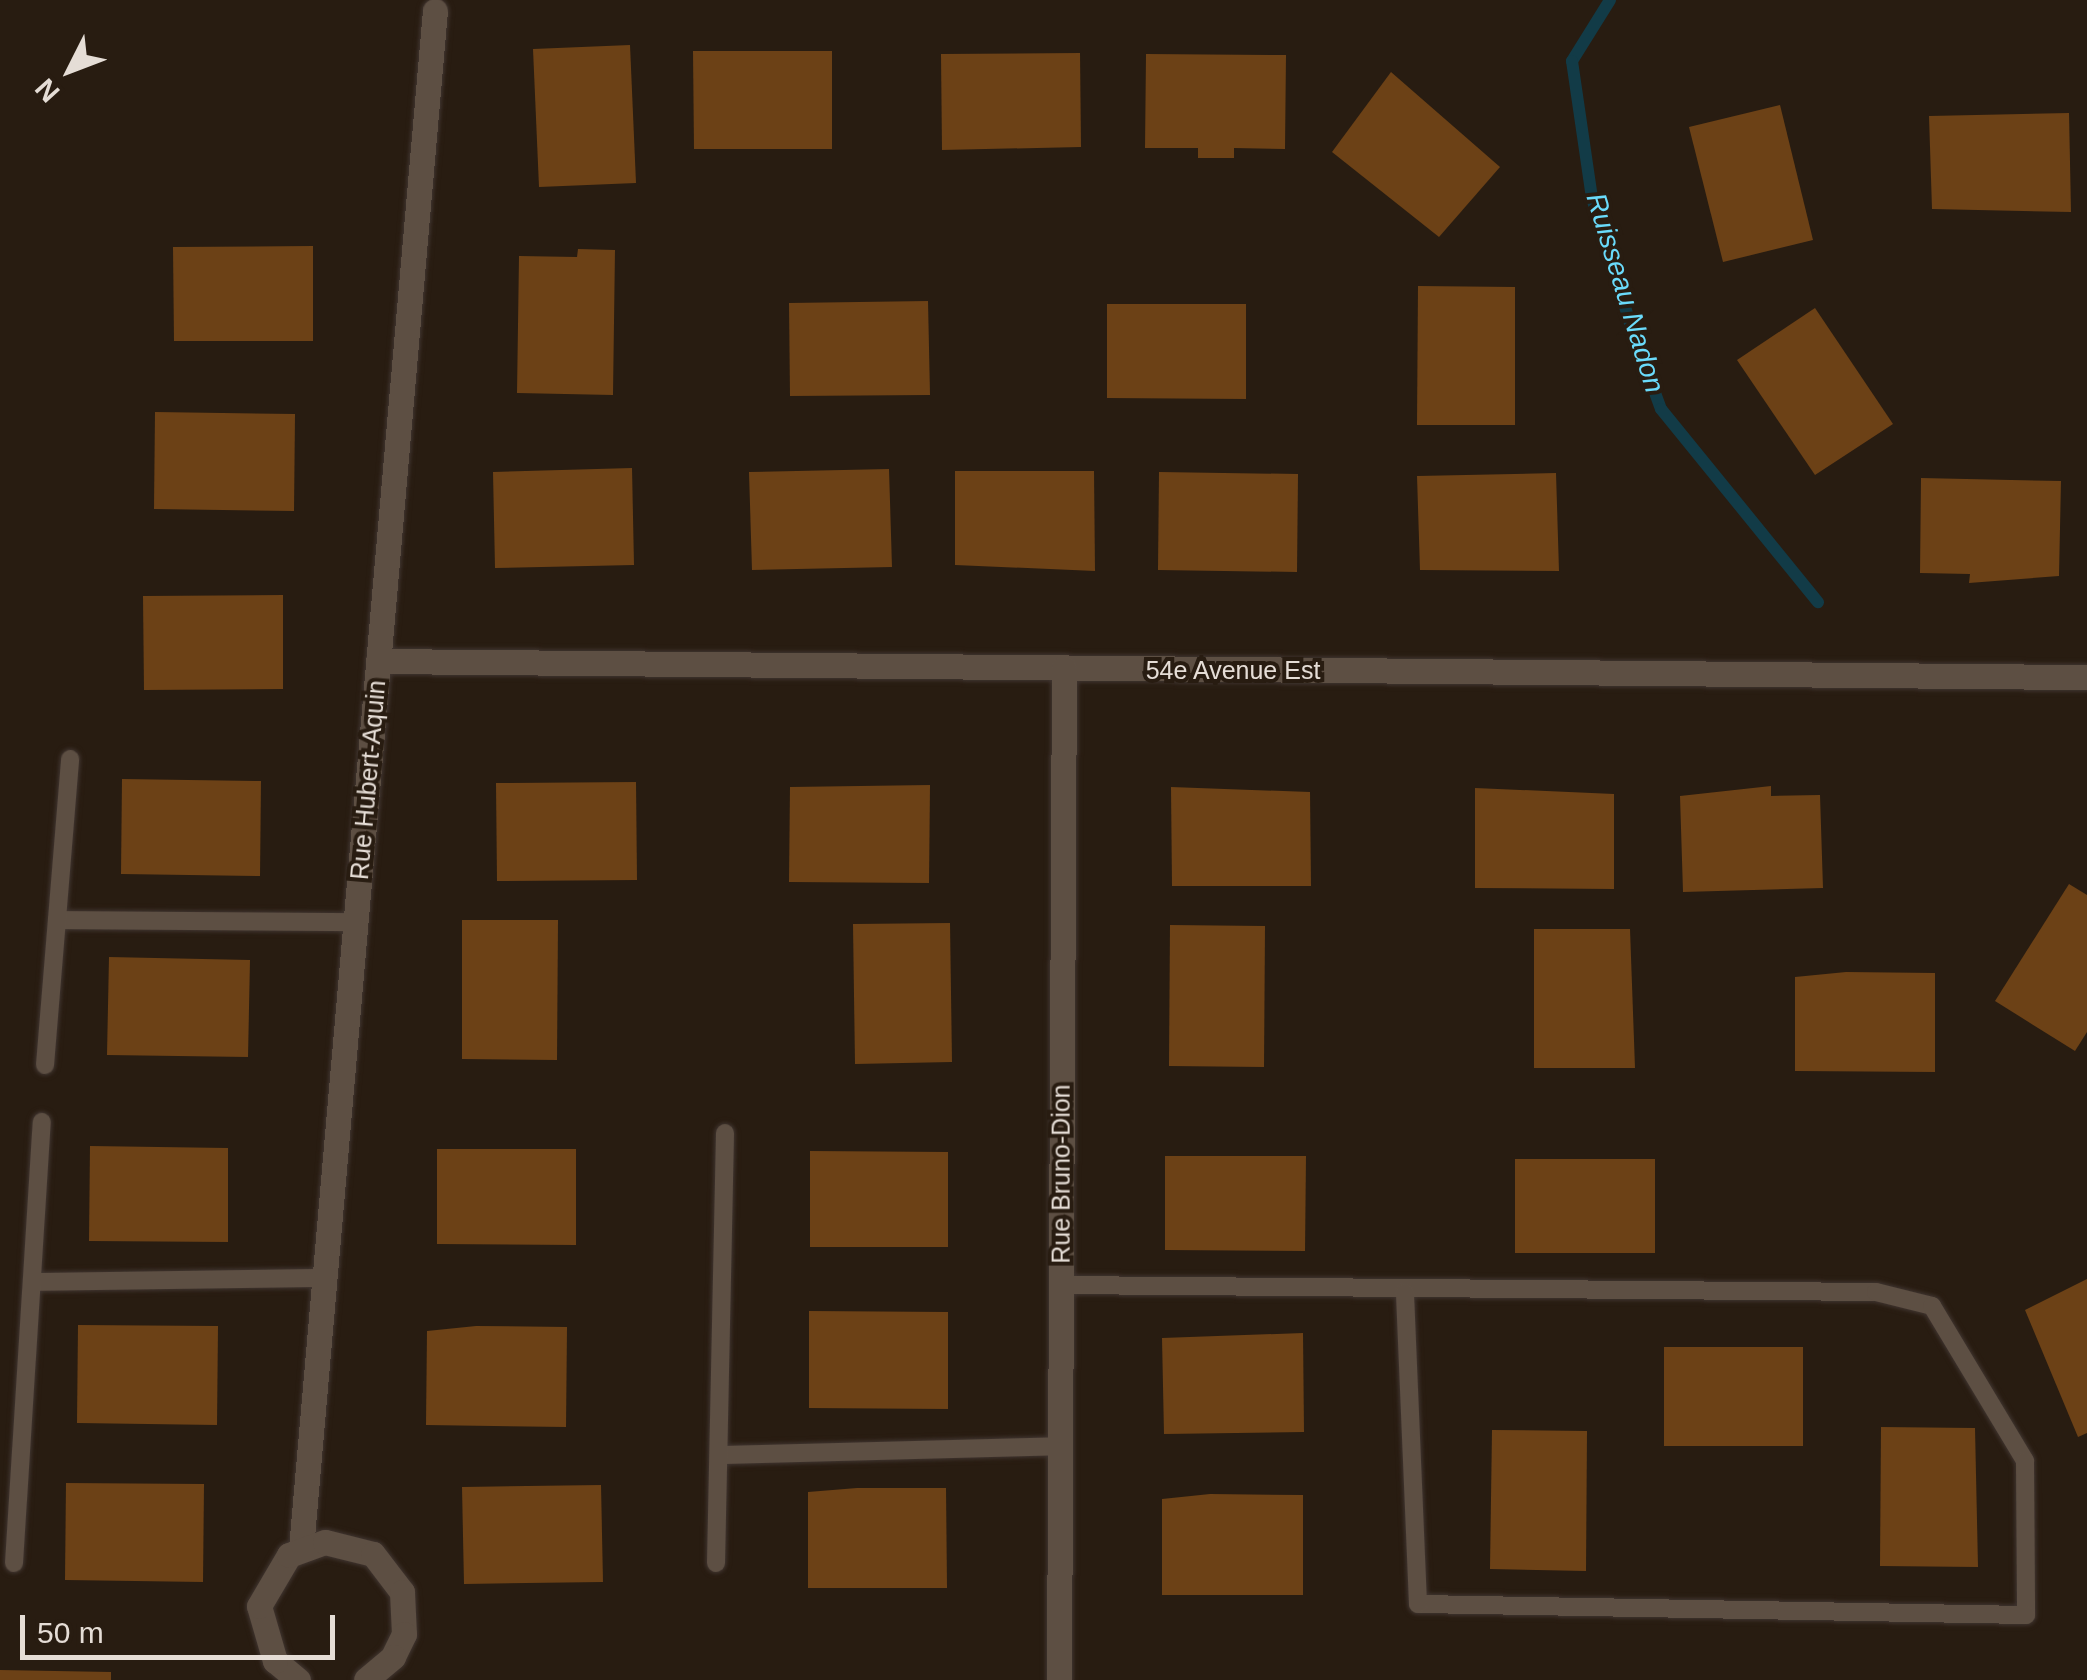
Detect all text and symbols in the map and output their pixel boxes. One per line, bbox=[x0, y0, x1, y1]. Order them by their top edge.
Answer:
north arrow bbox=[20, 20, 120, 120]
text: N bbox=[29, 73, 66, 108]
water label: Ruisseau Nadon bbox=[1579, 189, 1671, 397]
street label: 54e Avenue Est bbox=[1145, 655, 1321, 685]
street label: Rue Hubert-Aquin bbox=[344, 679, 392, 881]
street label: Rue Bruno-Dion bbox=[1046, 1084, 1076, 1264]
scale bar bbox=[25, 1595, 340, 1657]
text: 50 m bbox=[37, 1616, 104, 1649]

